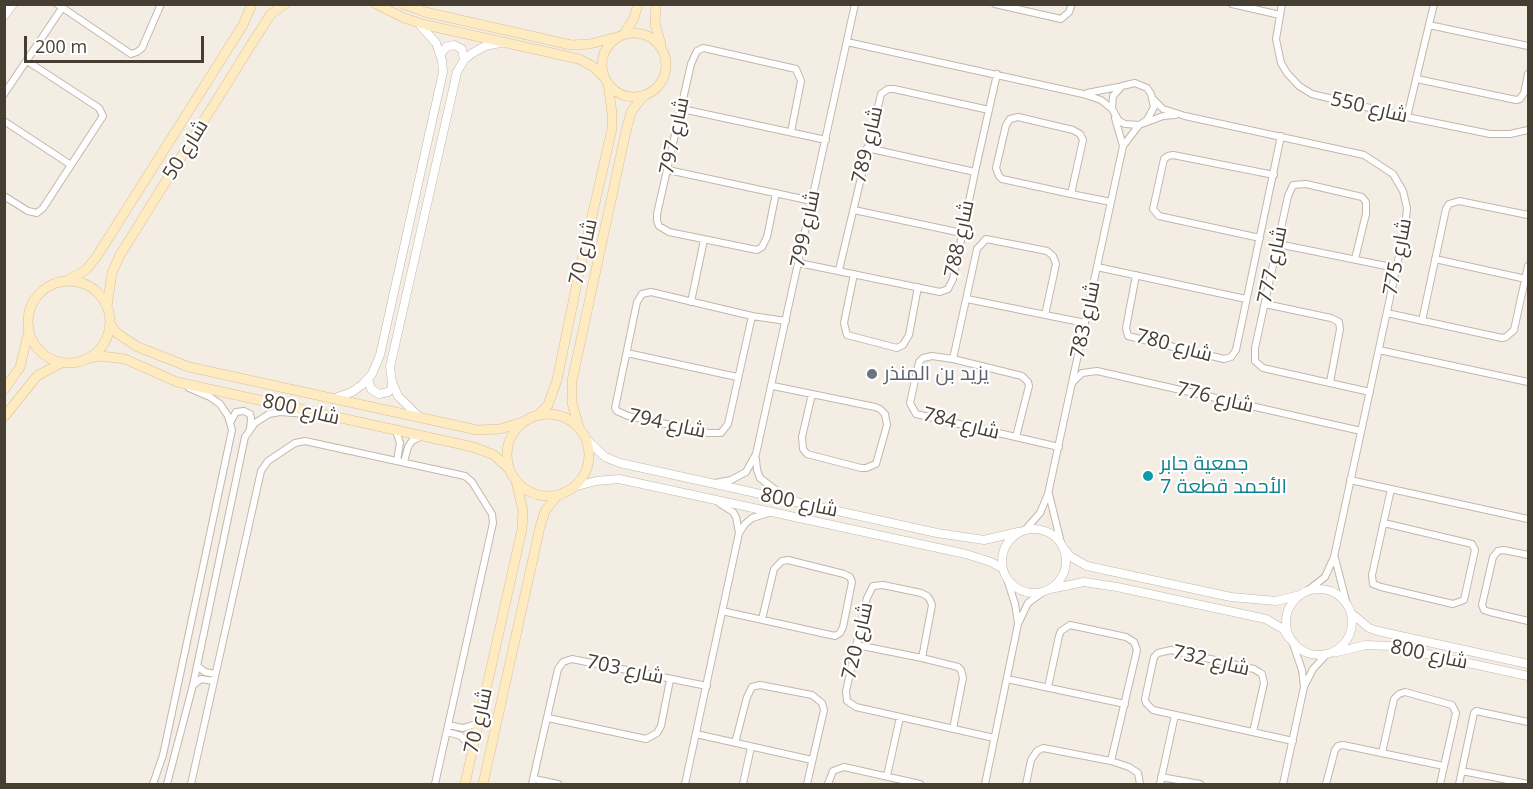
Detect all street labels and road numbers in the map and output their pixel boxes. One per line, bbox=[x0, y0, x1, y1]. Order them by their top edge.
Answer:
street label: شارع 550 bbox=[1328, 88, 1410, 128]
street label: شارع 797 bbox=[655, 95, 695, 177]
street label: شارع 789 bbox=[848, 104, 888, 186]
street label: شارع 50 bbox=[158, 115, 214, 185]
street label: شارع 799 bbox=[786, 188, 826, 270]
street label: شارع 788 bbox=[940, 198, 980, 280]
street label: شارع 775 bbox=[1379, 216, 1417, 298]
street label: شارع 70 bbox=[565, 217, 603, 287]
street label: شارع 777 bbox=[1253, 224, 1293, 306]
street label: شارع 783 bbox=[1066, 279, 1106, 361]
street label: شارع 780 bbox=[1133, 324, 1215, 368]
street label: شارع 776 bbox=[1174, 378, 1256, 418]
street label: شارع 800 bbox=[260, 390, 342, 430]
street label: شارع 784 bbox=[920, 403, 1002, 445]
street label: شارع 794 bbox=[626, 404, 708, 444]
street label: شارع 800 bbox=[758, 483, 840, 523]
street label: شارع 720 bbox=[838, 600, 878, 682]
street label: شارع 800 bbox=[1388, 635, 1470, 675]
street label: شارع 732 bbox=[1170, 641, 1252, 681]
street label: شارع 703 bbox=[584, 650, 666, 690]
street label: شارع 70 bbox=[460, 686, 498, 756]

